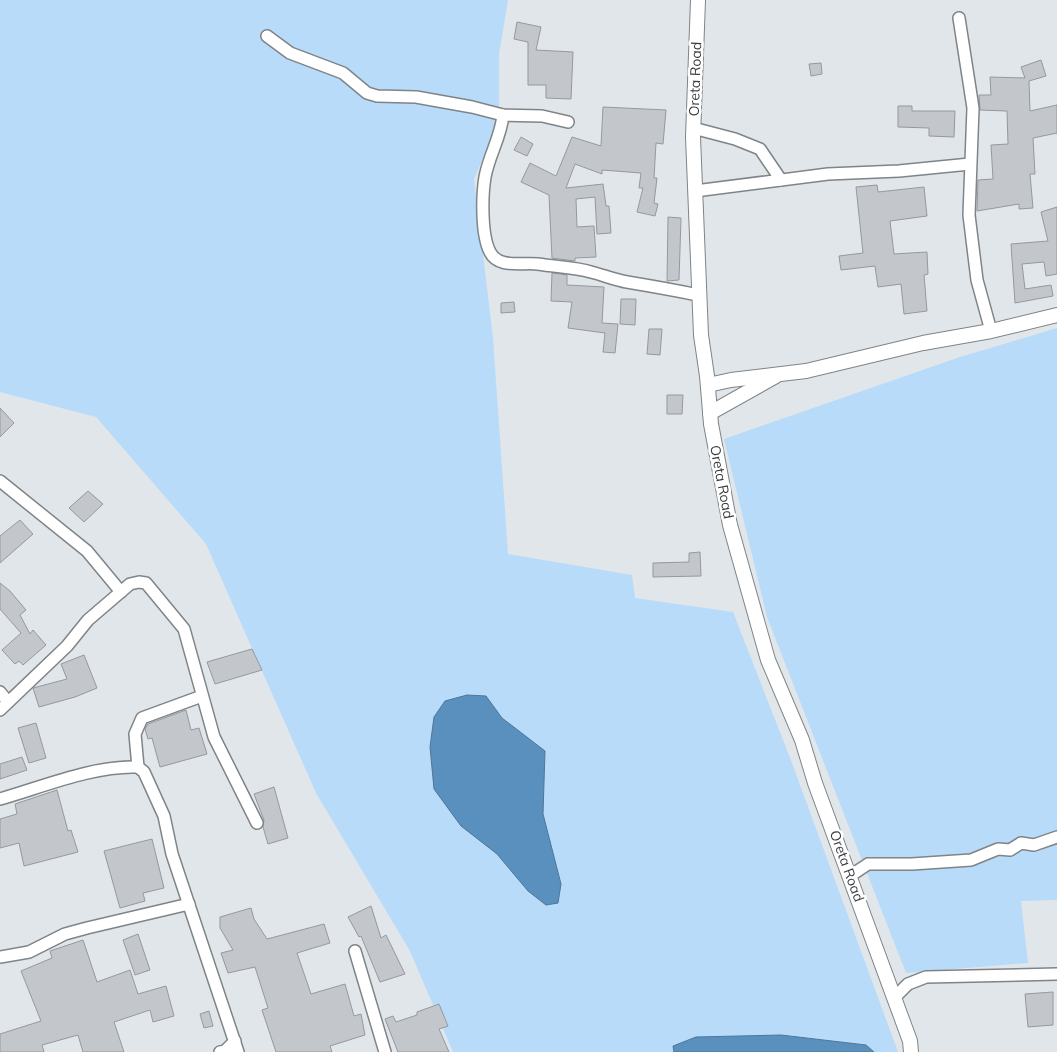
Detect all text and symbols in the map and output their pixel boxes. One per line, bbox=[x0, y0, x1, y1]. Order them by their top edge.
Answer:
street label: Oreta Road bbox=[685, 41, 705, 117]
street label: Oreta Road bbox=[706, 444, 738, 520]
street label: Oreta Road bbox=[826, 828, 868, 904]

